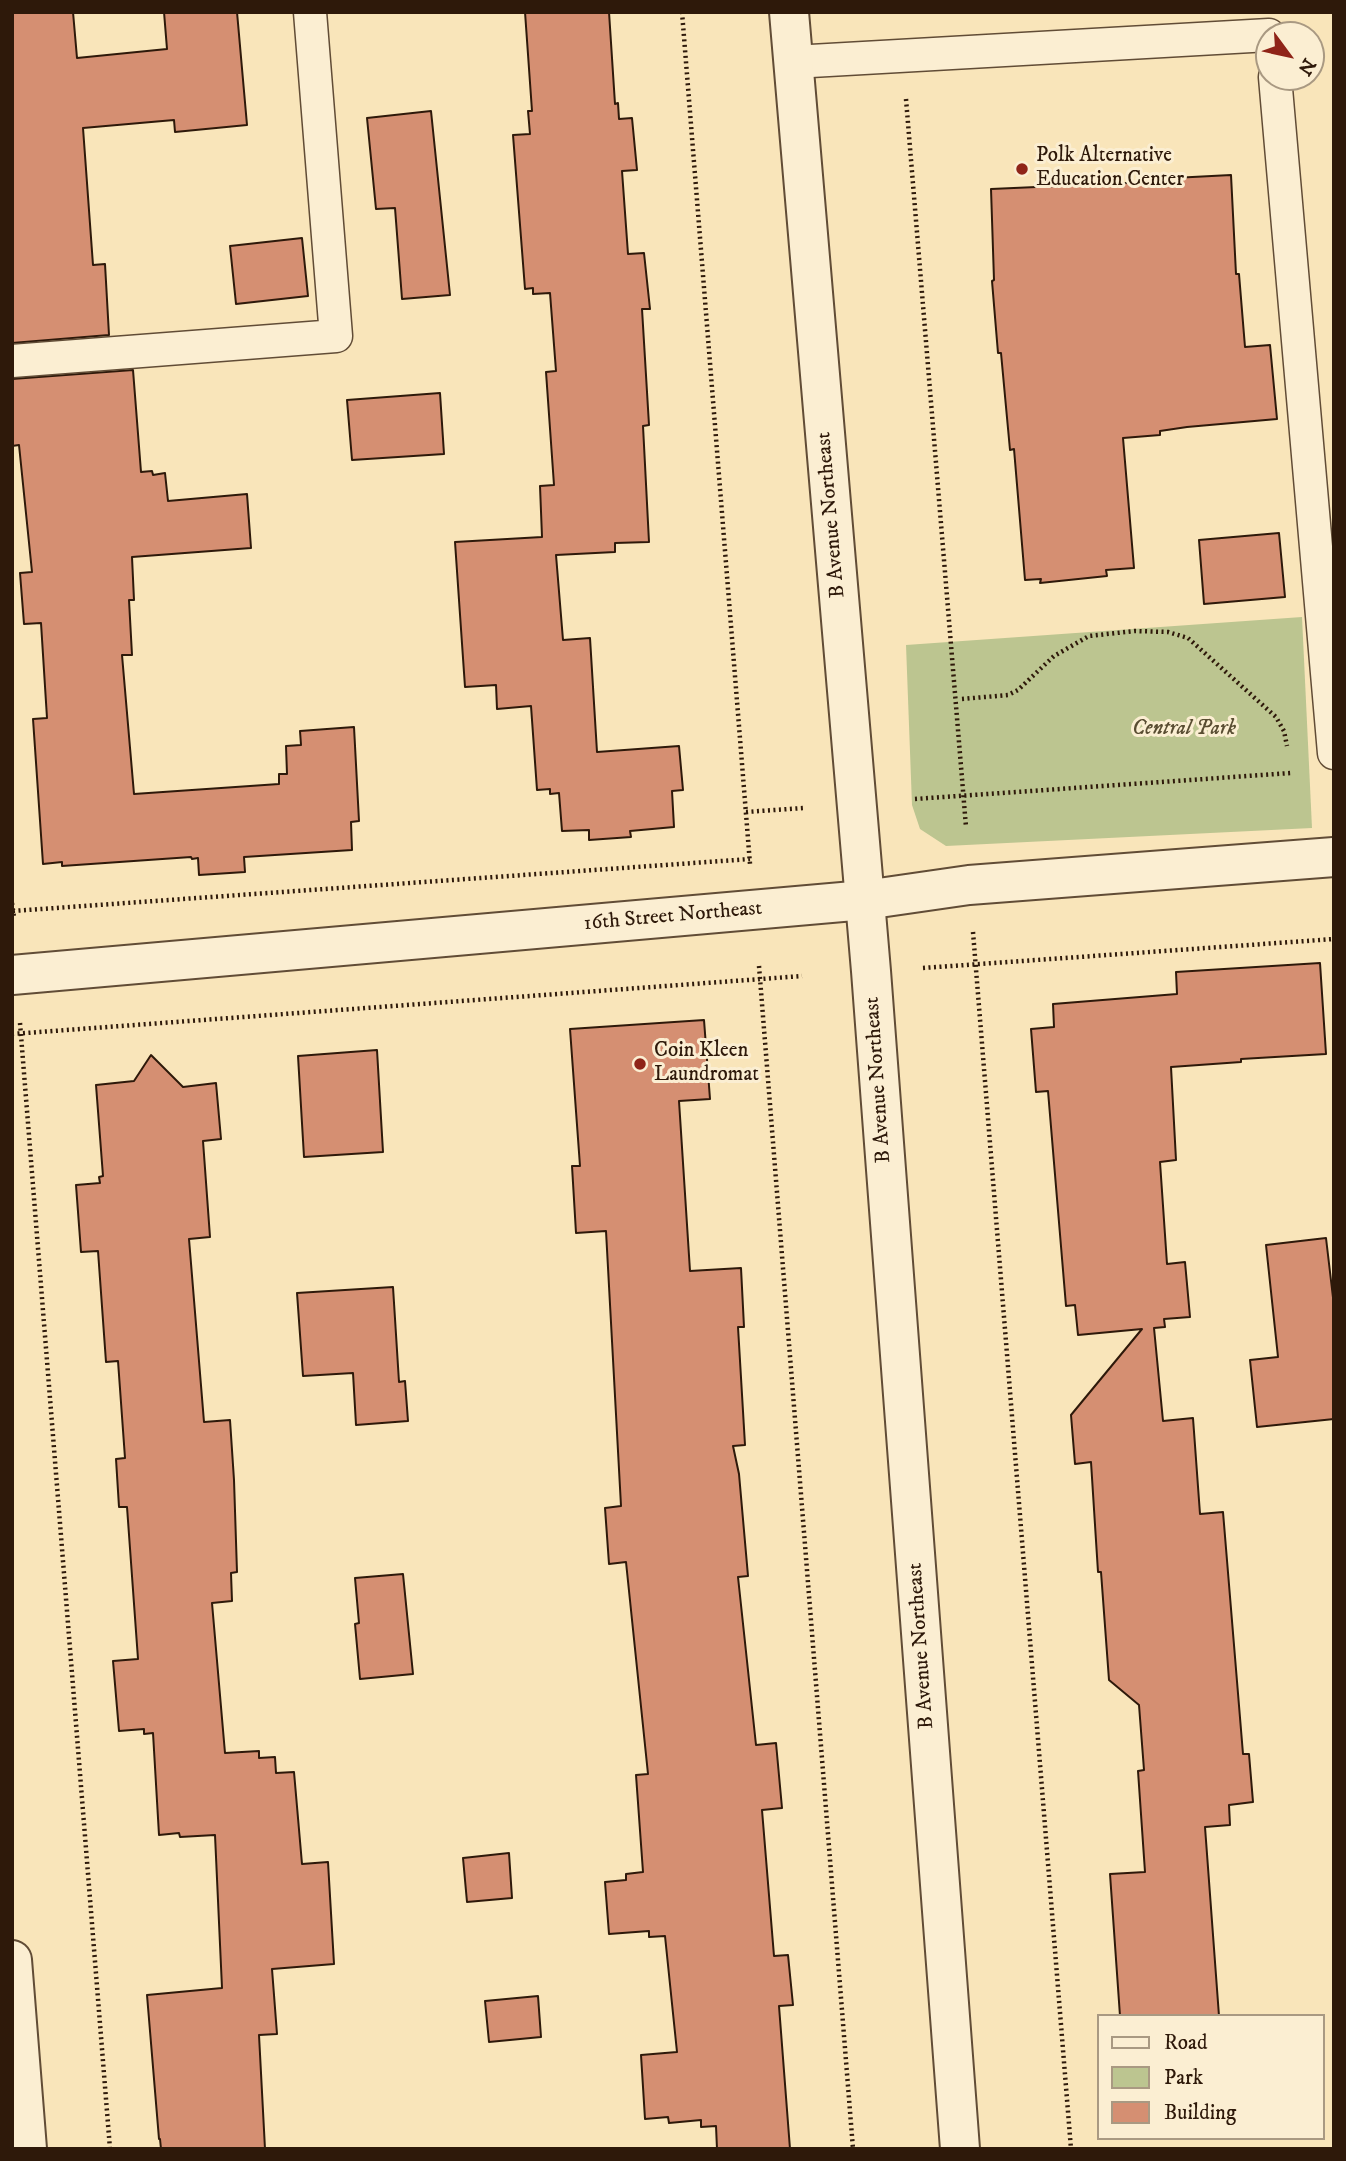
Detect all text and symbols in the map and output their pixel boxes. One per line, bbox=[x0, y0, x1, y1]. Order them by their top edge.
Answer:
north arrow bbox=[1255, 21, 1325, 91]
text: N bbox=[1292, 54, 1320, 79]
place label: Polk Alternative Education Center bbox=[1036, 144, 1184, 194]
marker: Polk Alternative Education Center bbox=[1014, 161, 1030, 177]
street label: B Avenue Northeast bbox=[812, 431, 852, 599]
park label: Central Park bbox=[1132, 717, 1236, 743]
street label: 16th Street Northeast bbox=[583, 897, 763, 937]
street label: B Avenue Northeast bbox=[861, 996, 897, 1164]
place label: Coin Kleen Laundromat bbox=[654, 1039, 759, 1089]
marker: Coin Kleen Laundromat bbox=[632, 1056, 648, 1072]
street label: B Avenue Northeast bbox=[904, 1562, 940, 1730]
legend bbox=[1098, 2014, 1325, 2140]
text: Road bbox=[1164, 2030, 1208, 2056]
text: Park bbox=[1164, 2065, 1203, 2091]
text: Building bbox=[1164, 2100, 1236, 2126]

